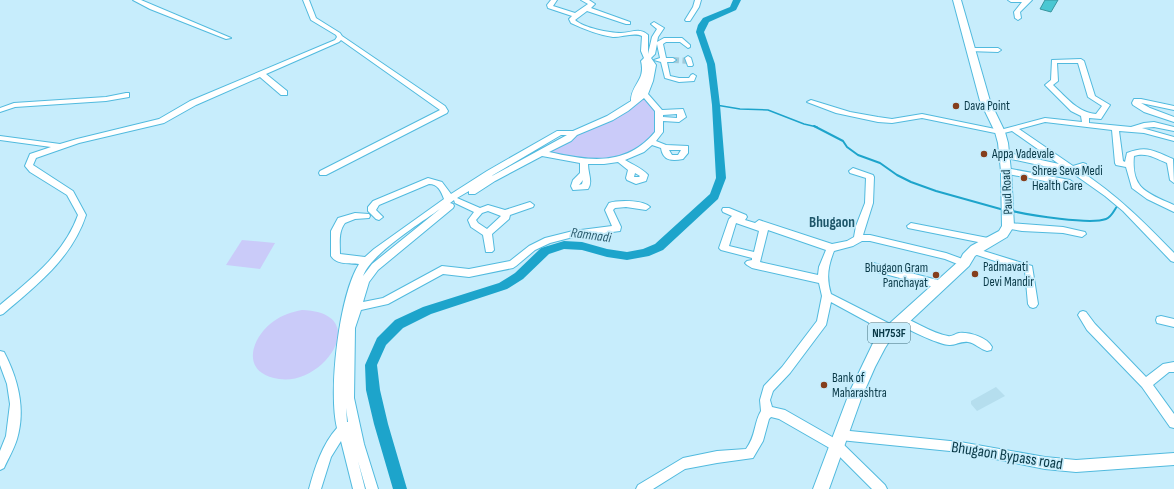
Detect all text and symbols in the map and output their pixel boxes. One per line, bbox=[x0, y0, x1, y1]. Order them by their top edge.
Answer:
place label: Dava Point bbox=[964, 98, 1010, 114]
marker: Dava Point bbox=[951, 101, 961, 111]
place label: Appa Vadevale bbox=[991, 146, 1054, 162]
marker: Appa Vadevale bbox=[979, 149, 989, 159]
place label: Shree Seva Medi Health Care bbox=[1032, 163, 1103, 194]
street label: Paud Road bbox=[998, 169, 1016, 215]
marker: Shree Seva Medi Health Care bbox=[1019, 173, 1029, 183]
district label: Bhugaon bbox=[809, 213, 855, 232]
water label: Ramnadi bbox=[570, 224, 613, 246]
place label: Padmavati Devi Mandir bbox=[983, 259, 1034, 290]
place label: Bhugaon Gram Panchayat bbox=[865, 260, 928, 291]
marker: Padmavati Devi Mandir bbox=[970, 269, 980, 279]
marker: Bhugaon Gram Panchayat bbox=[931, 270, 941, 280]
road number: NH753F bbox=[868, 323, 910, 343]
place label: Bank of Maharashtra bbox=[832, 370, 887, 401]
marker: Bank of Maharashtra bbox=[819, 380, 829, 390]
street label: Bhugaon Bypass road bbox=[950, 438, 1064, 474]

